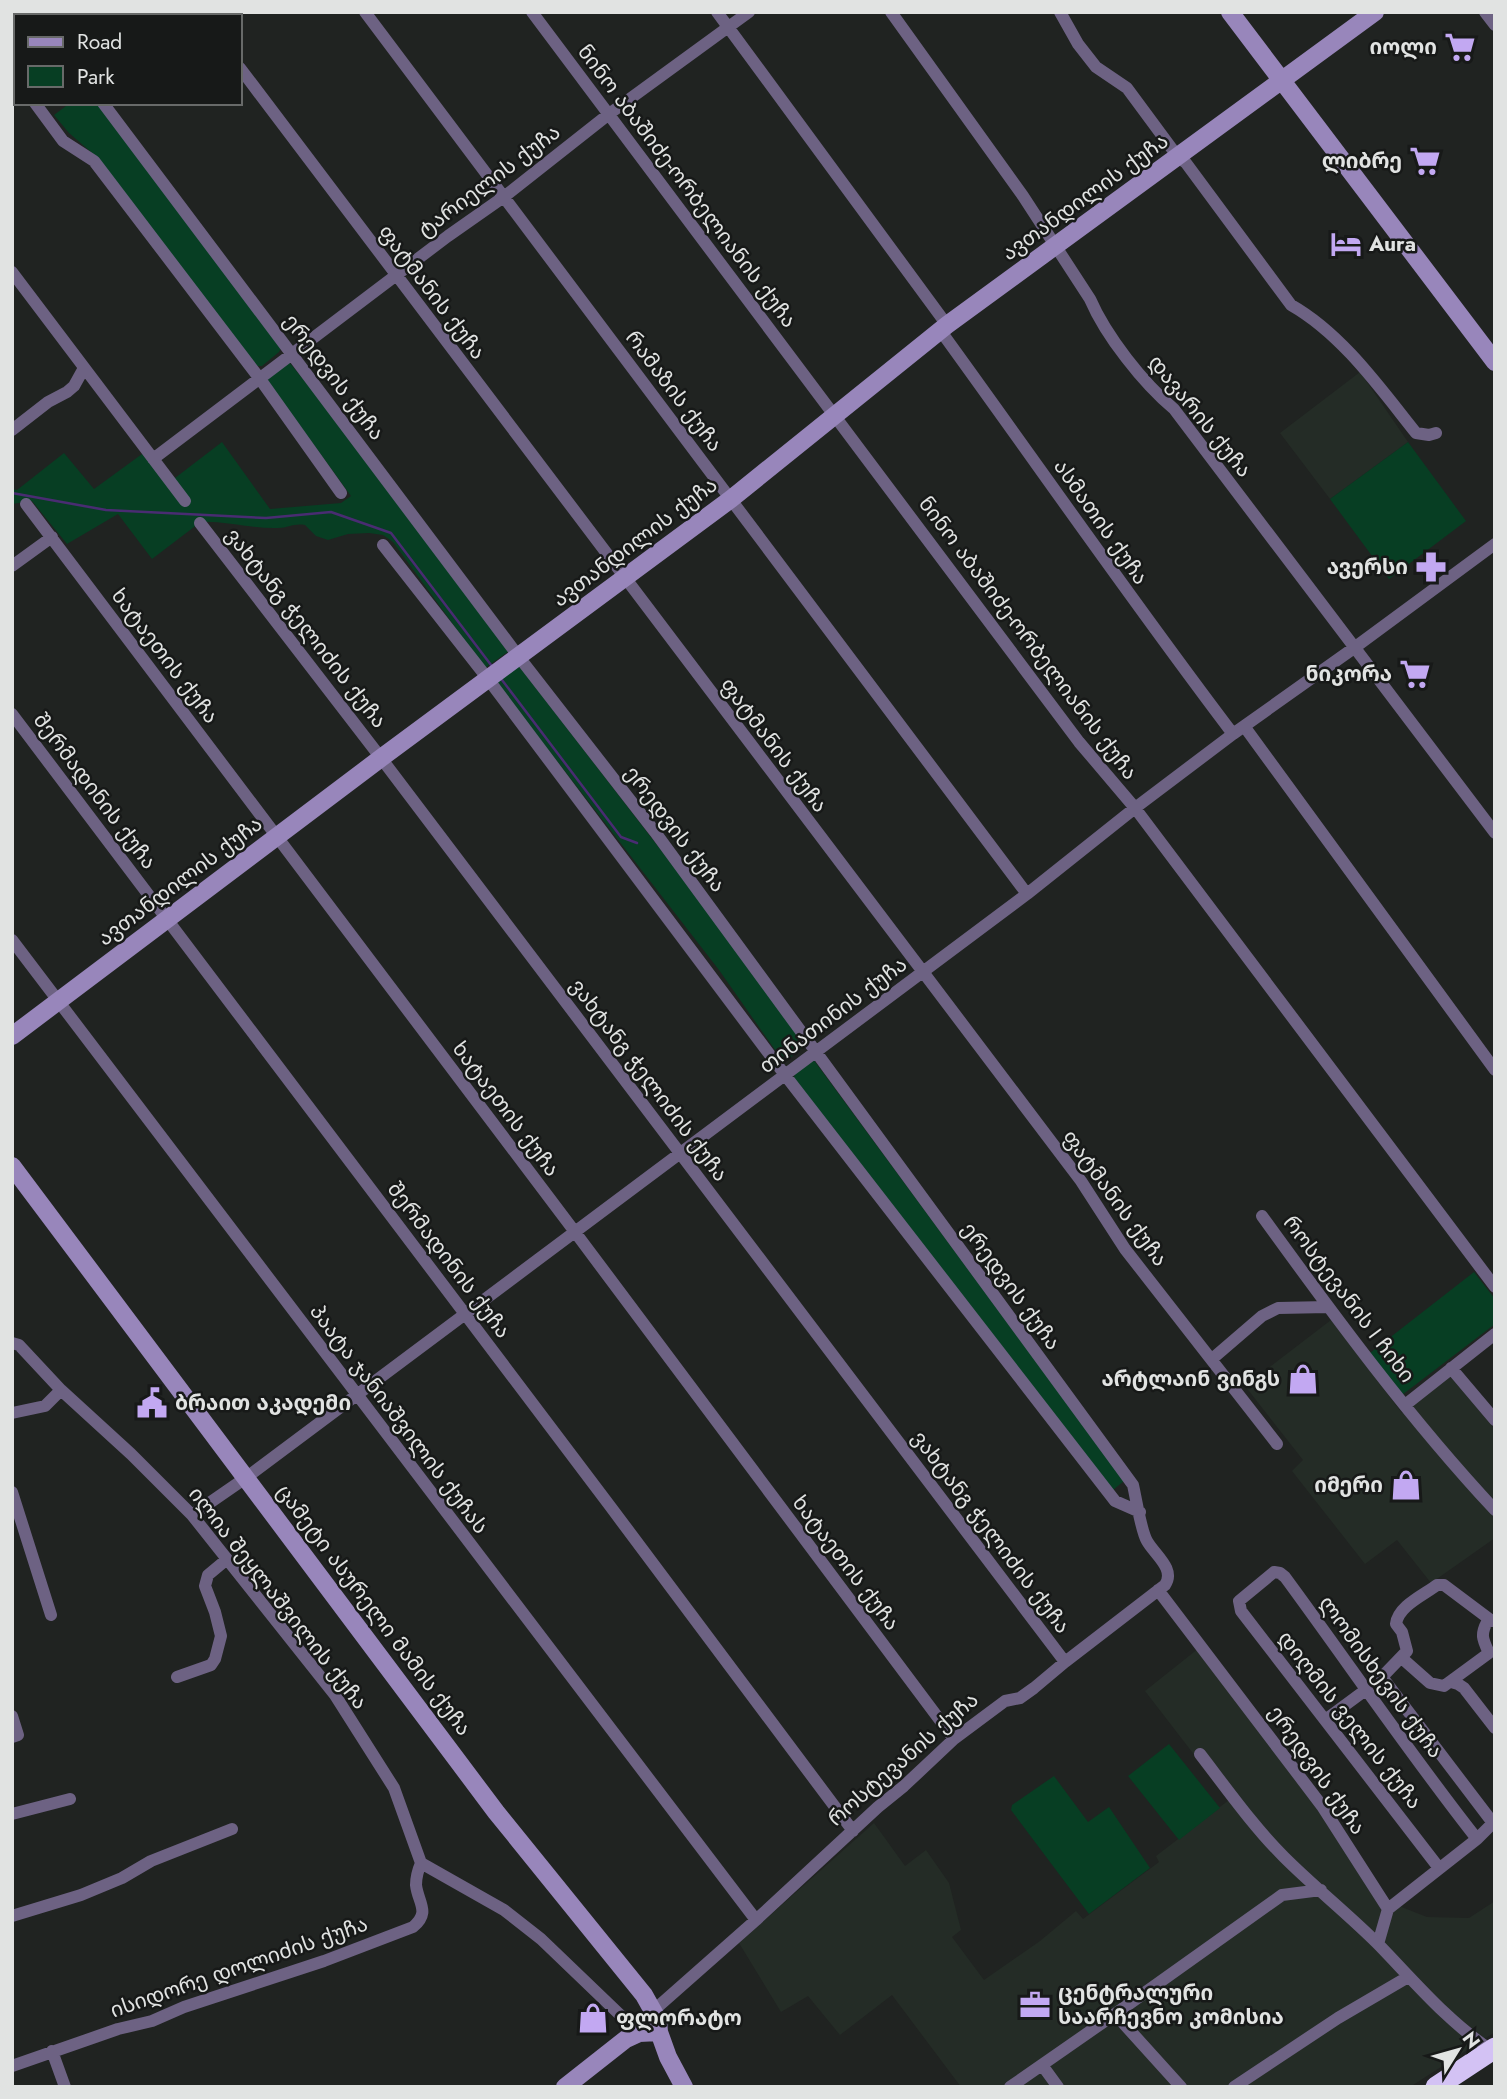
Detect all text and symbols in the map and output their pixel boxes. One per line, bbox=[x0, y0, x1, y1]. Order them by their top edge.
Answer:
legend bbox=[14, 14, 242, 105]
text: Road bbox=[77, 27, 122, 57]
supermarket icon: იოლი bbox=[1443, 30, 1477, 64]
place label: იოლი bbox=[1370, 32, 1437, 62]
street label: ნინო აბაშიძე-ორბელიანის ქუჩა bbox=[570, 38, 804, 334]
text: Park bbox=[77, 62, 115, 92]
street label: ტარიელის ქუჩა bbox=[411, 117, 567, 245]
street label: ავთანდილის ქუჩა bbox=[996, 126, 1174, 268]
supermarket icon: ლიბრე bbox=[1408, 144, 1442, 178]
place label: ლიბრე bbox=[1322, 146, 1402, 176]
street label: ფატმანის ქუჩა bbox=[371, 218, 493, 366]
hotel icon: Aura bbox=[1329, 227, 1363, 261]
place label: Aura bbox=[1368, 229, 1416, 259]
street label: ერედვის ქუჩა bbox=[276, 307, 392, 447]
street label: რამაზის ქუჩა bbox=[618, 324, 730, 458]
street label: დავარის ქუჩა bbox=[1141, 348, 1259, 484]
street label: ასმათის ქუჩა bbox=[1047, 453, 1155, 591]
street label: ავთანდილის ქუჩა bbox=[546, 470, 724, 614]
street label: ნინო აბაშიძე-ორბელიანის ქუჩა bbox=[911, 490, 1145, 786]
street label: ვახტანგ ჭელიძის ქუჩა bbox=[218, 521, 394, 735]
pharmacy icon: ავერსი bbox=[1414, 550, 1448, 584]
place label: ავერსი bbox=[1327, 552, 1408, 582]
street label: ხატაეთის ქუჩა bbox=[104, 582, 226, 730]
supermarket icon: ნიკორა bbox=[1398, 657, 1432, 691]
place label: ნიკორა bbox=[1305, 659, 1392, 689]
street label: ფატმანის ქუჩა bbox=[713, 671, 835, 819]
street label: შერმადინის ქუჩა bbox=[26, 706, 164, 876]
street label: ერედვის ქუჩა bbox=[617, 759, 733, 899]
street label: ავთანდილის ქუჩა bbox=[91, 809, 269, 953]
street label: თინათინის ქუჩა bbox=[753, 949, 913, 1081]
street label: ვახტანგ ჭელიძის ქუჩა bbox=[563, 972, 735, 1188]
street label: ხატაეთის ქუჩა bbox=[445, 1035, 567, 1183]
street label: ფატმანის ქუჩა bbox=[1055, 1124, 1175, 1272]
street label: შერმადინის ქუჩა bbox=[380, 1175, 518, 1345]
street label: როსტევანის I ჩიხი bbox=[1276, 1209, 1422, 1389]
street label: ერედვის ქუჩა bbox=[954, 1216, 1068, 1356]
street label: პაატა ჯანიაშვილის ქუჩას bbox=[303, 1298, 495, 1540]
shop icon: არტლაინ ვინგს bbox=[1286, 1362, 1320, 1396]
place label: არტლაინ ვინგს bbox=[1102, 1364, 1280, 1394]
public building icon: ბრაით აკადემი bbox=[135, 1386, 169, 1420]
place label: ბრაით აკადემი bbox=[175, 1388, 351, 1418]
street label: ვახტანგ ჭელიძის ქუჩა bbox=[905, 1424, 1077, 1640]
shop icon: იმერი bbox=[1389, 1468, 1423, 1502]
place label: იმერი bbox=[1314, 1470, 1383, 1500]
street label: ცამეტი ასურელი მამის ქუჩა bbox=[269, 1478, 479, 1742]
street label: ილია შეყლაშვილის ქუჩა bbox=[181, 1480, 375, 1716]
street label: ხატაეთის ქუჩა bbox=[785, 1489, 907, 1637]
street label: ლომისხევის ქუჩა bbox=[1312, 1590, 1450, 1764]
street label: დიღმის ველის ქუჩა bbox=[1271, 1625, 1429, 1815]
street label: როსტევანის ქუჩა bbox=[821, 1685, 985, 1833]
street label: ერედვის ქუჩა bbox=[1261, 1699, 1373, 1841]
street label: ისიდორე დოლიძის ქუჩა bbox=[106, 1909, 372, 2025]
place label: ცენტრალური საარჩევნო კომისია bbox=[1058, 1978, 1284, 2032]
office icon: ცენტრალური საარჩევნო კომისია bbox=[1018, 1988, 1052, 2022]
shop icon: ფლორატო bbox=[576, 2001, 610, 2035]
place label: ფლორატო bbox=[616, 2003, 742, 2033]
north arrow bbox=[1423, 2015, 1493, 2085]
text: N bbox=[1456, 2026, 1487, 2054]

